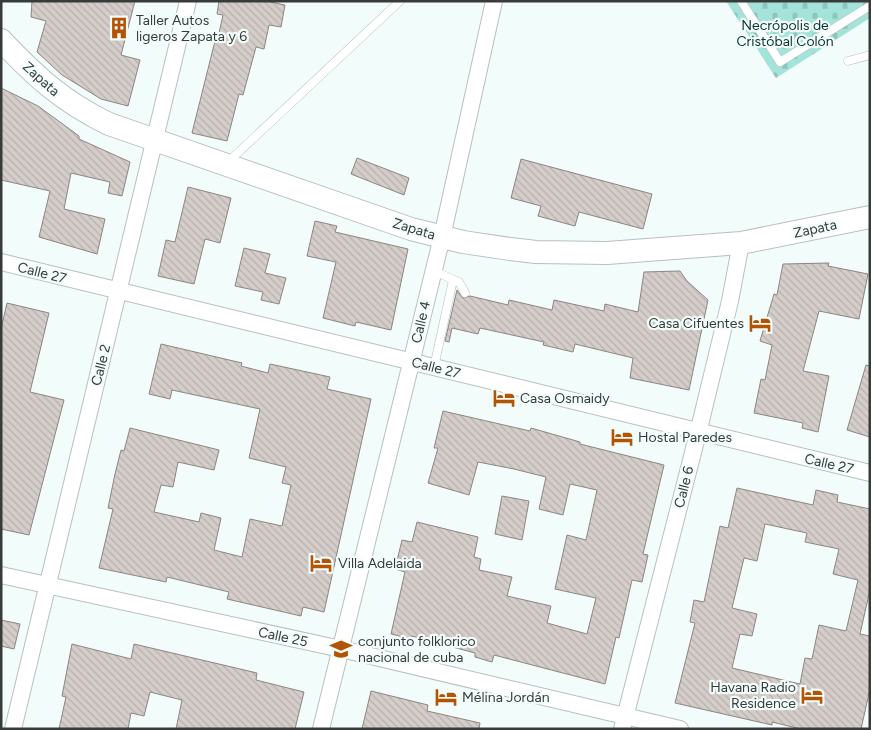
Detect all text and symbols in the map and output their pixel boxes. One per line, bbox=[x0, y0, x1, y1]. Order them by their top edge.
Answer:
place label: Taller Autos ligeros Zapata y 6 bbox=[136, 12, 247, 45]
building icon: Taller Autos ligeros Zapata y 6 bbox=[106, 15, 132, 41]
park label: Necrópolis de Cristóbal Colón bbox=[736, 17, 834, 50]
street label: Zapata bbox=[19, 58, 63, 100]
street label: Zapata bbox=[391, 214, 437, 244]
street label: Zapata bbox=[792, 216, 838, 242]
street label: Calle 27 bbox=[16, 259, 69, 287]
street label: Calle 4 bbox=[408, 299, 434, 345]
hotel icon: Casa Cifuentes bbox=[747, 310, 773, 336]
place label: Casa Cifuentes bbox=[648, 315, 744, 332]
street label: Calle 2 bbox=[88, 342, 114, 388]
street label: Calle 27 bbox=[410, 354, 463, 382]
hotel icon: Casa Osmaidy bbox=[491, 385, 517, 411]
place label: Casa Osmaidy bbox=[520, 390, 610, 407]
hotel icon: Hostal Paredes bbox=[609, 424, 635, 450]
place label: Hostal Paredes bbox=[638, 429, 732, 446]
street label: Calle 27 bbox=[803, 450, 856, 478]
street label: Calle 6 bbox=[671, 464, 697, 510]
hotel icon: Villa Adelaida bbox=[308, 550, 334, 576]
place label: Villa Adelaida bbox=[338, 555, 422, 572]
street label: Calle 25 bbox=[257, 623, 309, 651]
place label: conjunto folklorico nacional de cuba bbox=[358, 633, 476, 666]
school or university icon: conjunto folklorico nacional de cuba bbox=[328, 636, 354, 662]
place label: Havana Radio Residence bbox=[710, 679, 796, 712]
hotel icon: Havana Radio Residence bbox=[799, 682, 825, 708]
hotel icon: Mélina Jordán bbox=[433, 684, 459, 710]
place label: Mélina Jordán bbox=[462, 689, 550, 706]

